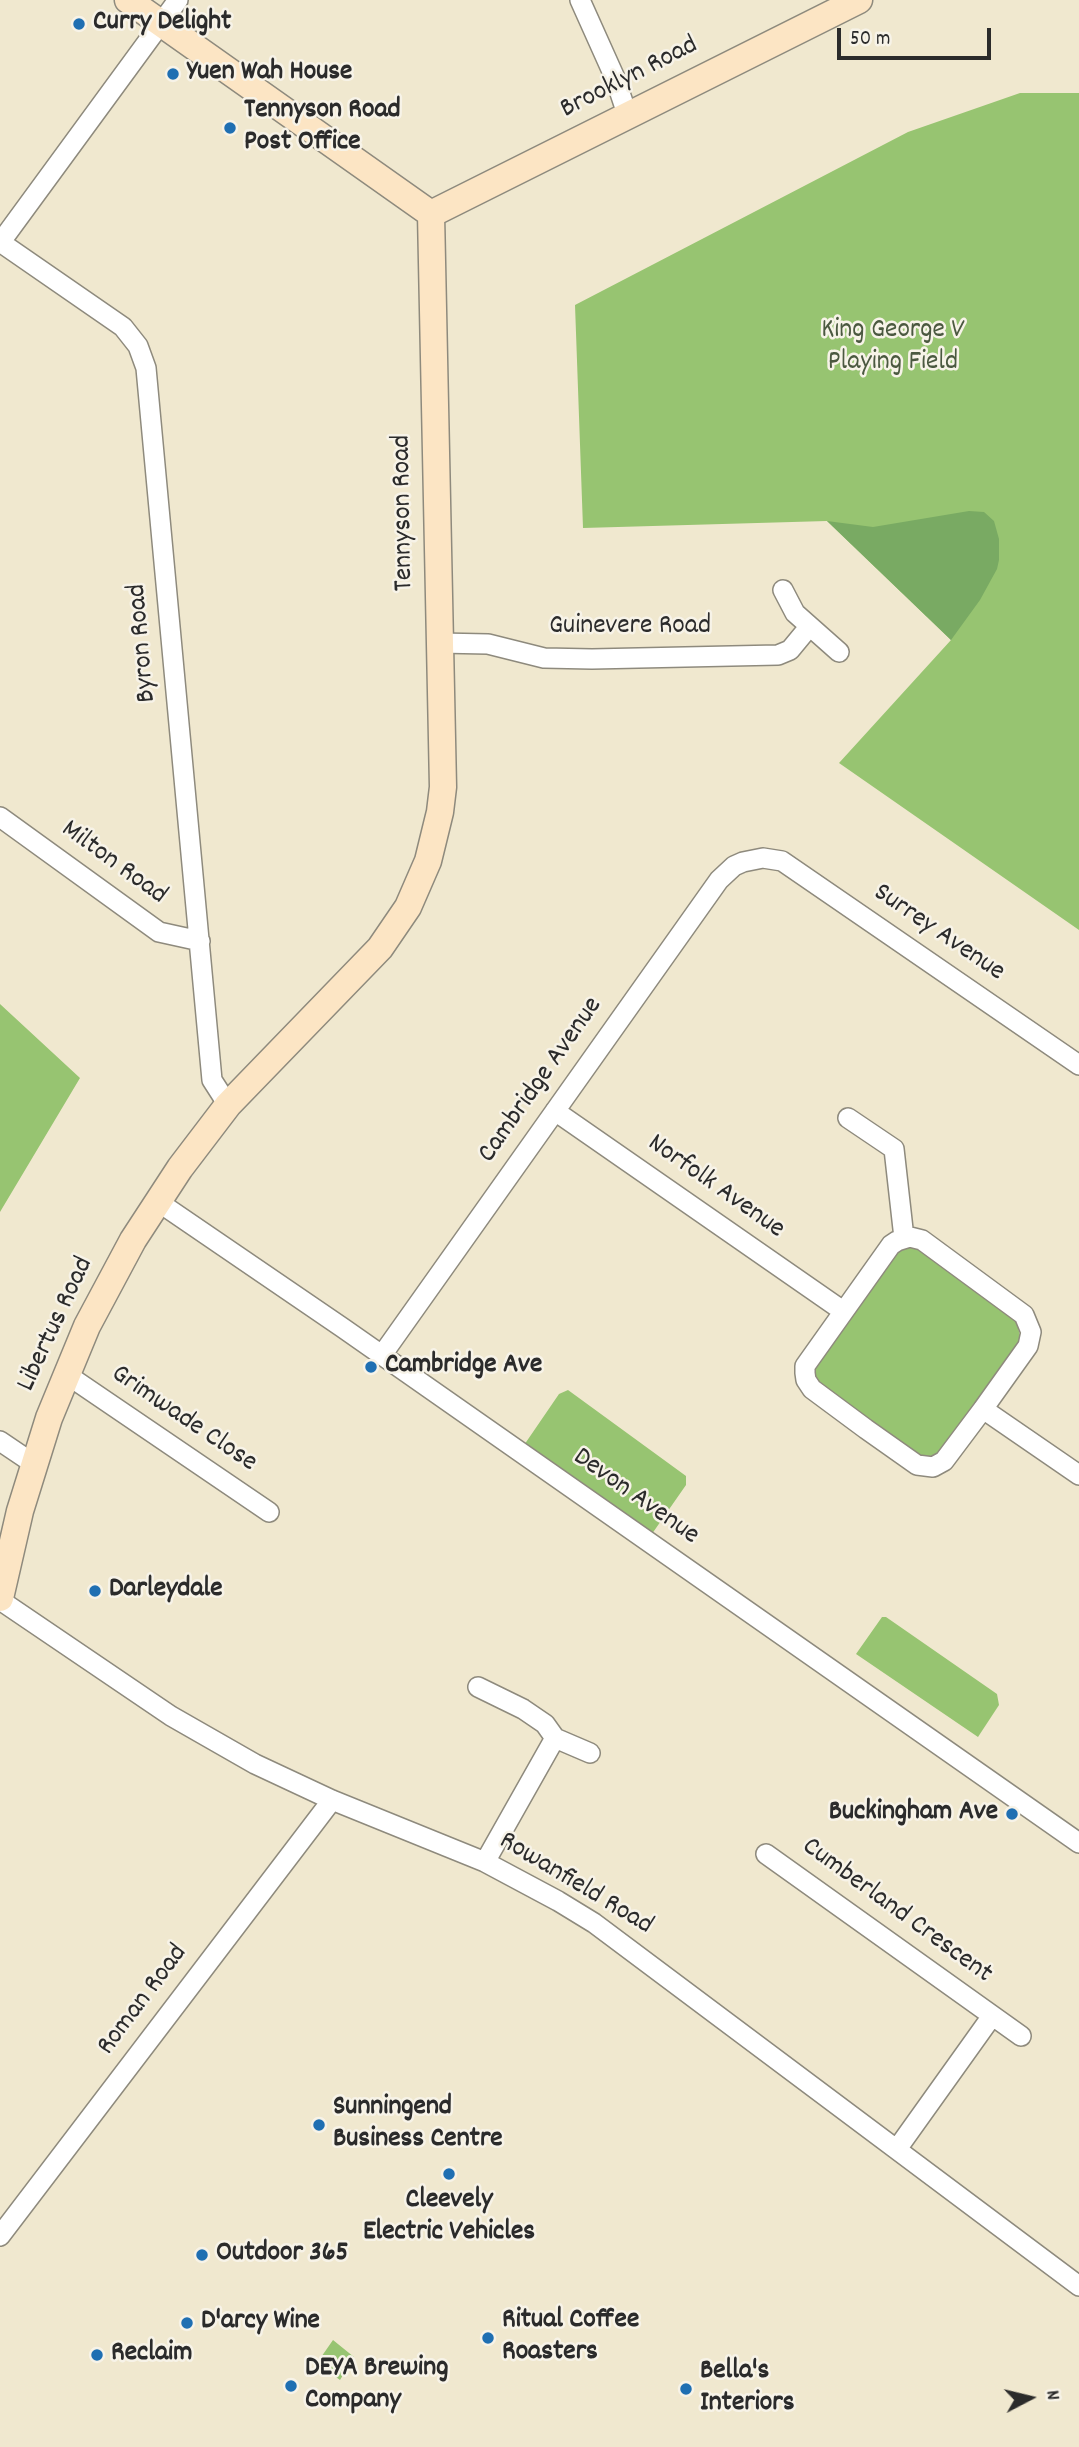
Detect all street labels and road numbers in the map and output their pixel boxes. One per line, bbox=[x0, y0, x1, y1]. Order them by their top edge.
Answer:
street label: Brooklyn Road bbox=[556, 30, 704, 128]
street label: Tennyson Road bbox=[387, 434, 423, 592]
street label: Byron Road bbox=[122, 582, 166, 704]
street label: Guinevere Road bbox=[549, 611, 711, 645]
street label: Milton Road bbox=[53, 814, 173, 914]
street label: Surrey Avenue bbox=[866, 878, 1010, 990]
street label: Cambridge Avenue bbox=[472, 992, 612, 1170]
street label: Norfolk Avenue bbox=[640, 1128, 790, 1248]
street label: Libertus Road bbox=[11, 1252, 103, 1398]
street label: Grimwade Close bbox=[104, 1359, 262, 1481]
street label: Devon Avenue bbox=[565, 1442, 705, 1554]
street label: Rowanfield Road bbox=[492, 1826, 658, 1944]
street label: Cumberland Crescent bbox=[794, 1832, 998, 1992]
street label: Roman Road bbox=[91, 1939, 197, 2063]

